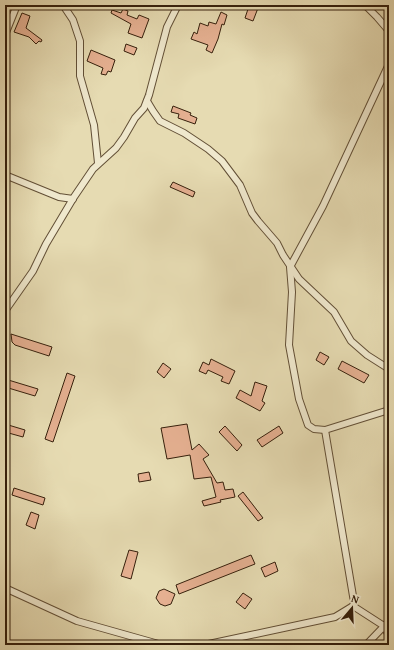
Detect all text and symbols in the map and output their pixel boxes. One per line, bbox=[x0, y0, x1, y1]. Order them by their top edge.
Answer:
north arrow bbox=[332, 588, 372, 628]
text: N bbox=[349, 590, 362, 608]

